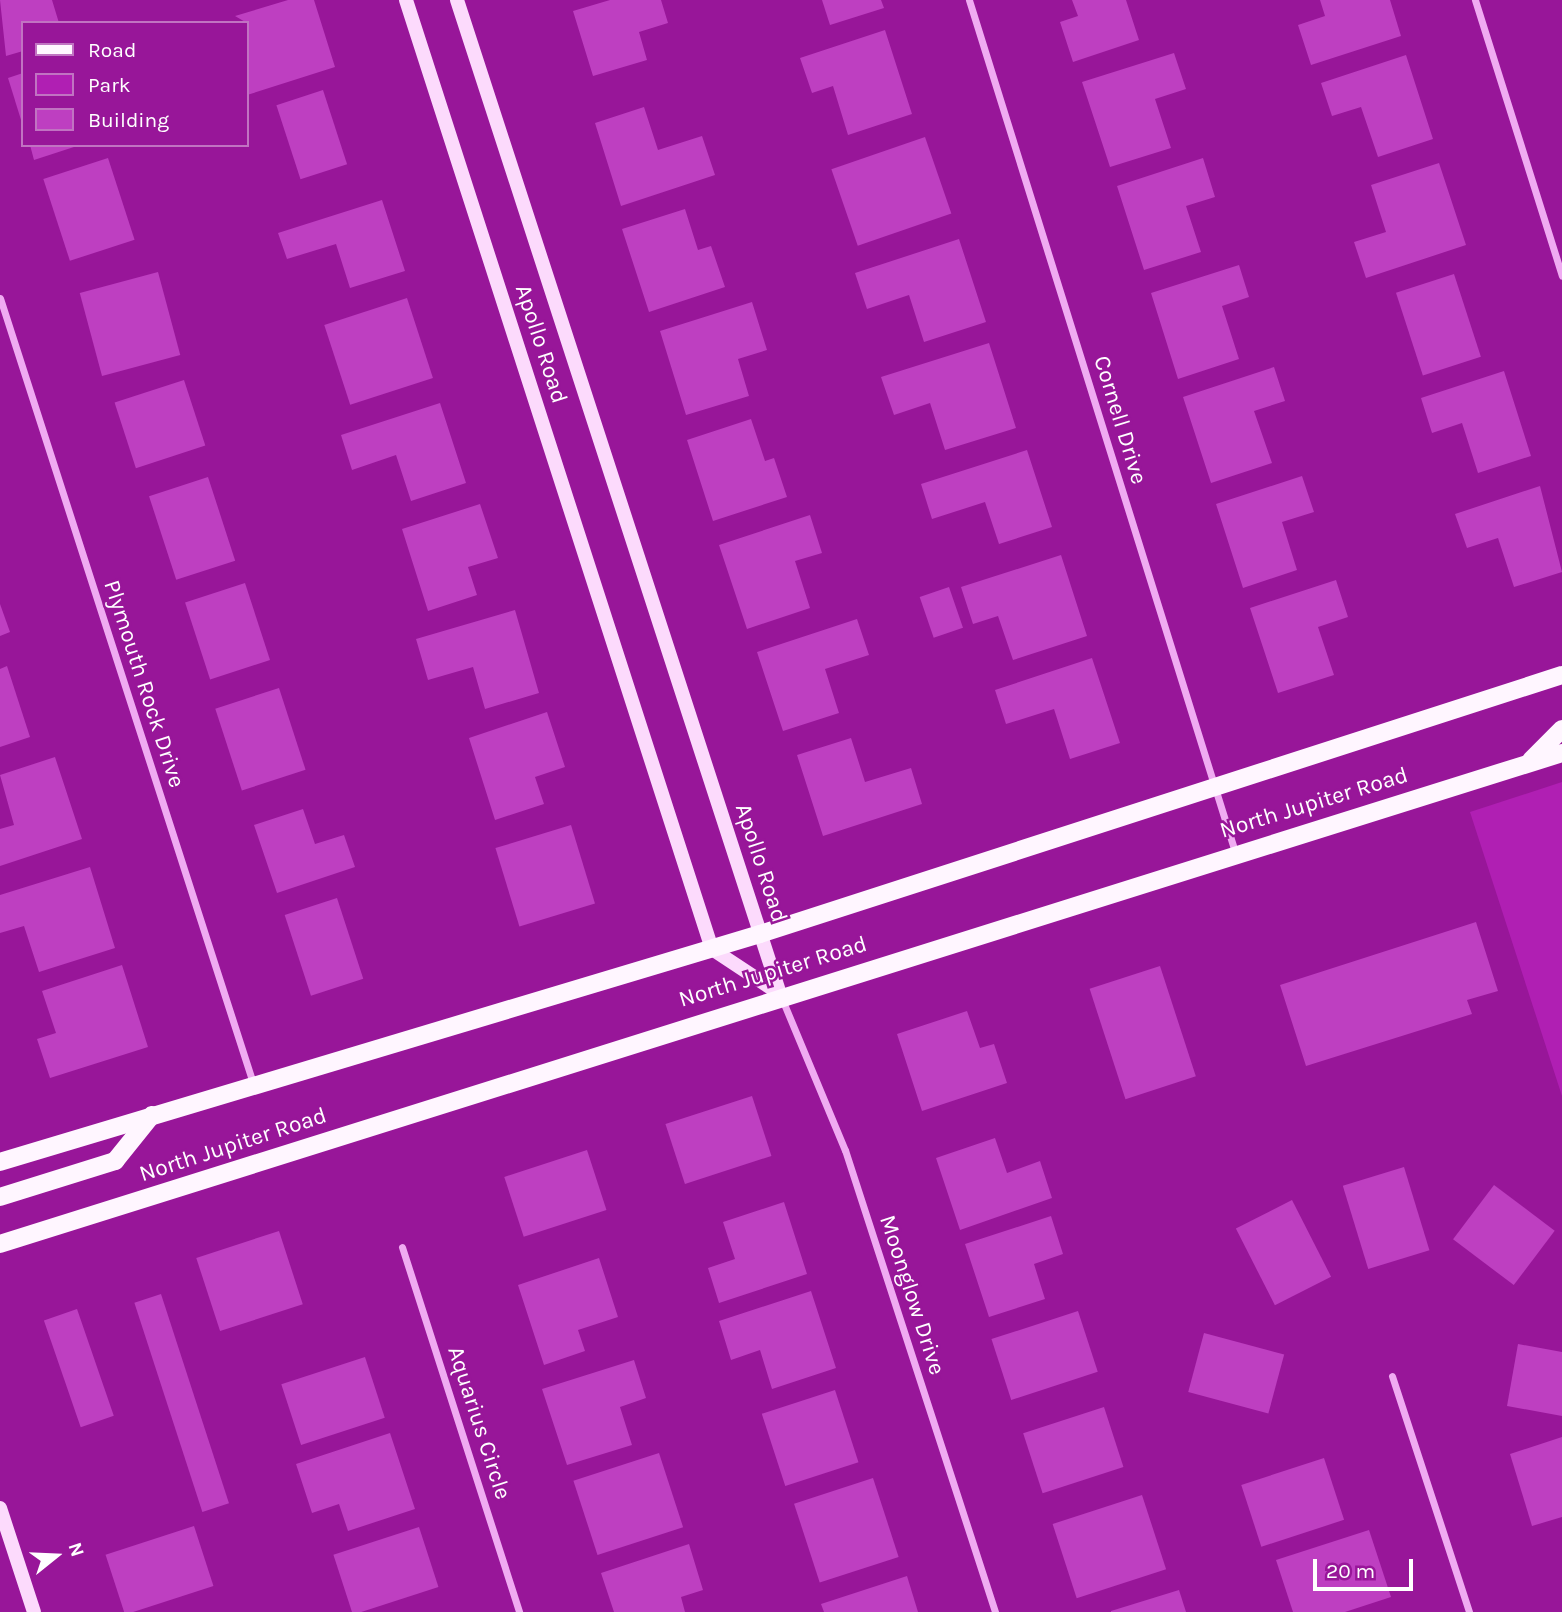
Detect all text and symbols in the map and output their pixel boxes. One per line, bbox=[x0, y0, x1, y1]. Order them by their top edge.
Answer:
legend bbox=[21, 21, 248, 147]
text: Road bbox=[88, 38, 136, 62]
text: Park bbox=[88, 73, 131, 97]
text: Building bbox=[88, 108, 169, 132]
street label: Apollo Road bbox=[509, 281, 573, 407]
street label: Cornell Drive bbox=[1087, 352, 1153, 488]
street label: Plymouth Rock Drive bbox=[97, 577, 191, 791]
street label: North Jupiter Road bbox=[1217, 761, 1411, 845]
street label: Apollo Road bbox=[729, 800, 793, 926]
street label: North Jupiter Road bbox=[676, 930, 870, 1014]
street label: North Jupiter Road bbox=[136, 1102, 330, 1188]
street label: Moonglow Drive bbox=[873, 1212, 951, 1378]
street label: Aquarius Circle bbox=[441, 1343, 517, 1503]
north arrow bbox=[21, 1521, 91, 1591]
text: N bbox=[63, 1540, 89, 1559]
scale bar bbox=[1317, 1546, 1417, 1590]
text: 20 m bbox=[1326, 1559, 1375, 1583]

